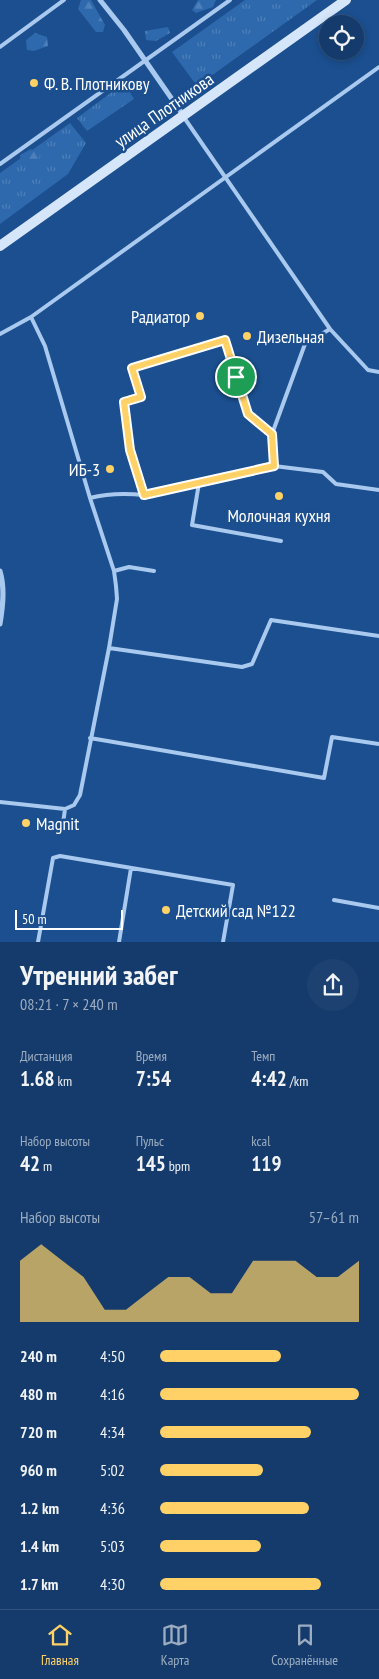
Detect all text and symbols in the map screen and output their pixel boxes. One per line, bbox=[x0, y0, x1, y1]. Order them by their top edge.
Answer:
map controls bbox=[319, 15, 364, 60]
button: locate bbox=[319, 15, 364, 60]
street label: улица Плотникова bbox=[110, 67, 218, 153]
place label: Ф. В. Плотникову bbox=[44, 72, 150, 95]
marker: Ф. В. Плотникову bbox=[28, 77, 40, 89]
place label: Радиатор bbox=[131, 305, 190, 328]
marker: Радиатор bbox=[194, 310, 206, 322]
place label: Дизельная bbox=[257, 325, 324, 348]
marker: Дизельная bbox=[241, 330, 253, 342]
pin bbox=[215, 356, 257, 398]
icon: arrive bbox=[222, 363, 250, 391]
place label: ИБ-3 bbox=[69, 458, 100, 481]
marker: ИБ-3 bbox=[104, 463, 116, 475]
marker: Молочная кухня bbox=[273, 490, 285, 502]
place label: Молочная кухня bbox=[227, 504, 331, 527]
place label: Magnit bbox=[36, 812, 79, 835]
marker: Magnit bbox=[20, 817, 32, 829]
place label: Детский сад №122 bbox=[176, 899, 296, 922]
marker: Детский сад №122 bbox=[160, 904, 172, 916]
scale bar bbox=[15, 906, 122, 930]
text: 50 m bbox=[22, 910, 47, 928]
text: Утренний забег bbox=[20, 956, 178, 993]
button: share bbox=[307, 959, 359, 1011]
text: 08:21 · 7 × 240 m bbox=[20, 994, 118, 1014]
text: Дистанция bbox=[20, 1047, 73, 1065]
text: Время bbox=[136, 1047, 167, 1065]
text: Темп bbox=[251, 1047, 275, 1065]
text: 1.68 bbox=[20, 1065, 55, 1092]
text: 7:54 bbox=[136, 1065, 171, 1092]
text: 4:42 bbox=[251, 1065, 287, 1092]
text: km bbox=[55, 1072, 72, 1090]
text: /km bbox=[287, 1072, 308, 1090]
text: Набор высоты bbox=[20, 1132, 90, 1150]
text: Пульс bbox=[136, 1132, 164, 1150]
text: kcal bbox=[251, 1132, 270, 1150]
text: 42 bbox=[20, 1150, 40, 1177]
text: 145 bbox=[136, 1150, 166, 1177]
text: 119 bbox=[251, 1150, 281, 1177]
text: m bbox=[40, 1157, 52, 1175]
text: bpm bbox=[166, 1157, 190, 1175]
text: Набор высоты bbox=[20, 1207, 100, 1227]
text: 57–61 m bbox=[309, 1207, 359, 1227]
text: 240 m bbox=[20, 1346, 57, 1366]
text: 4:50 bbox=[100, 1346, 125, 1366]
text: 480 m bbox=[20, 1384, 57, 1404]
text: 4:16 bbox=[100, 1384, 125, 1404]
text: 720 m bbox=[20, 1422, 57, 1442]
text: 4:34 bbox=[100, 1422, 125, 1442]
text: 960 m bbox=[20, 1460, 57, 1480]
text: 5:02 bbox=[100, 1460, 125, 1480]
text: 1.2 km bbox=[20, 1498, 59, 1518]
text: 4:36 bbox=[100, 1498, 125, 1518]
text: 1.4 km bbox=[20, 1536, 59, 1556]
text: 5:03 bbox=[100, 1536, 125, 1556]
text: 1.7 km bbox=[20, 1574, 58, 1594]
text: 4:30 bbox=[100, 1574, 125, 1594]
tab: Главная bbox=[41, 1621, 79, 1669]
tab: Карта bbox=[161, 1621, 189, 1669]
tab: Сохранённые bbox=[271, 1621, 338, 1669]

